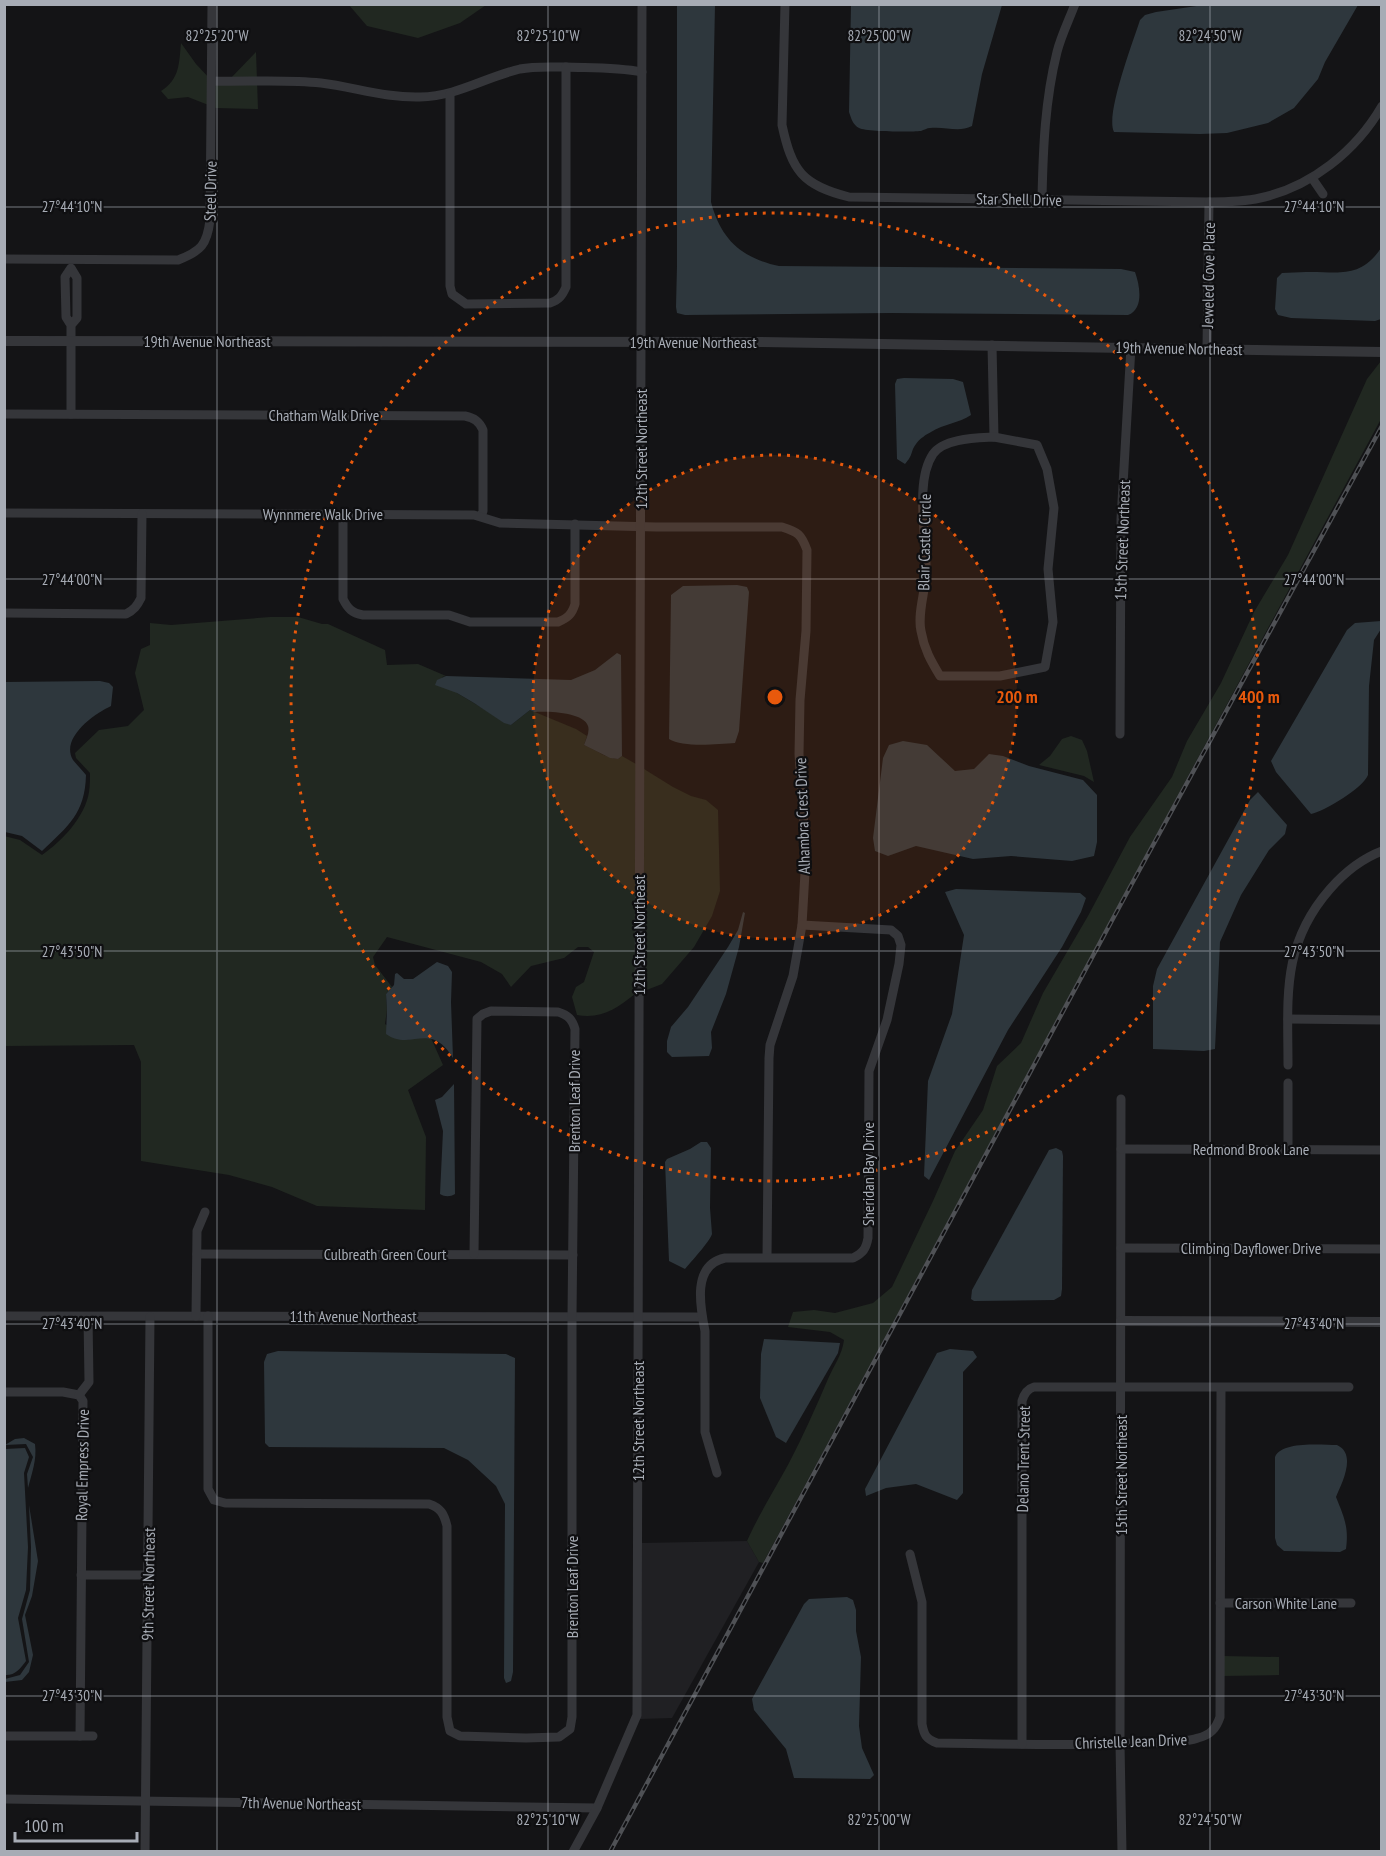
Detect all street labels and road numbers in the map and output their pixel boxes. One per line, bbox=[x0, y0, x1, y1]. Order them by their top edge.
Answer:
street label: Steel Drive bbox=[199, 161, 221, 221]
street label: Star Shell Drive bbox=[976, 188, 1062, 210]
street label: Jeweled Cove Place bbox=[1197, 222, 1219, 329]
street label: 19th Avenue Northeast bbox=[143, 331, 271, 351]
street label: 19th Avenue Northeast bbox=[629, 332, 757, 352]
street label: 19th Avenue Northeast bbox=[1115, 337, 1243, 359]
street label: 12th Street Northeast bbox=[631, 388, 651, 509]
street label: Chatham Walk Drive bbox=[269, 405, 379, 425]
street label: 15th Street Northeast bbox=[1110, 479, 1134, 600]
street label: Blair Castle Circle bbox=[913, 493, 935, 591]
street label: Wynnmere Walk Drive bbox=[263, 504, 383, 524]
street label: Alhambra Crest Drive bbox=[790, 757, 814, 875]
street label: 12th Street Northeast bbox=[629, 874, 649, 995]
street label: Brenton Leaf Drive bbox=[564, 1050, 584, 1152]
street label: Sheridan Bay Drive bbox=[858, 1122, 878, 1226]
street label: Redmond Brook Lane bbox=[1193, 1139, 1309, 1159]
street label: Climbing Dayflower Drive bbox=[1181, 1238, 1321, 1258]
street label: Culbreath Green Court bbox=[324, 1244, 447, 1264]
street label: 11th Avenue Northeast bbox=[289, 1306, 417, 1326]
street label: 12th Street Northeast bbox=[628, 1360, 648, 1481]
street label: Delano Trent Street bbox=[1012, 1405, 1034, 1513]
street label: Royal Empress Drive bbox=[71, 1409, 93, 1521]
street label: 15th Street Northeast bbox=[1111, 1414, 1131, 1535]
street label: 9th Street Northeast bbox=[137, 1527, 159, 1641]
street label: Brenton Leaf Drive bbox=[562, 1536, 582, 1638]
street label: Carson White Lane bbox=[1235, 1593, 1337, 1613]
street label: Christelle Jean Drive bbox=[1075, 1729, 1187, 1753]
street label: 7th Avenue Northeast bbox=[241, 1792, 362, 1814]

